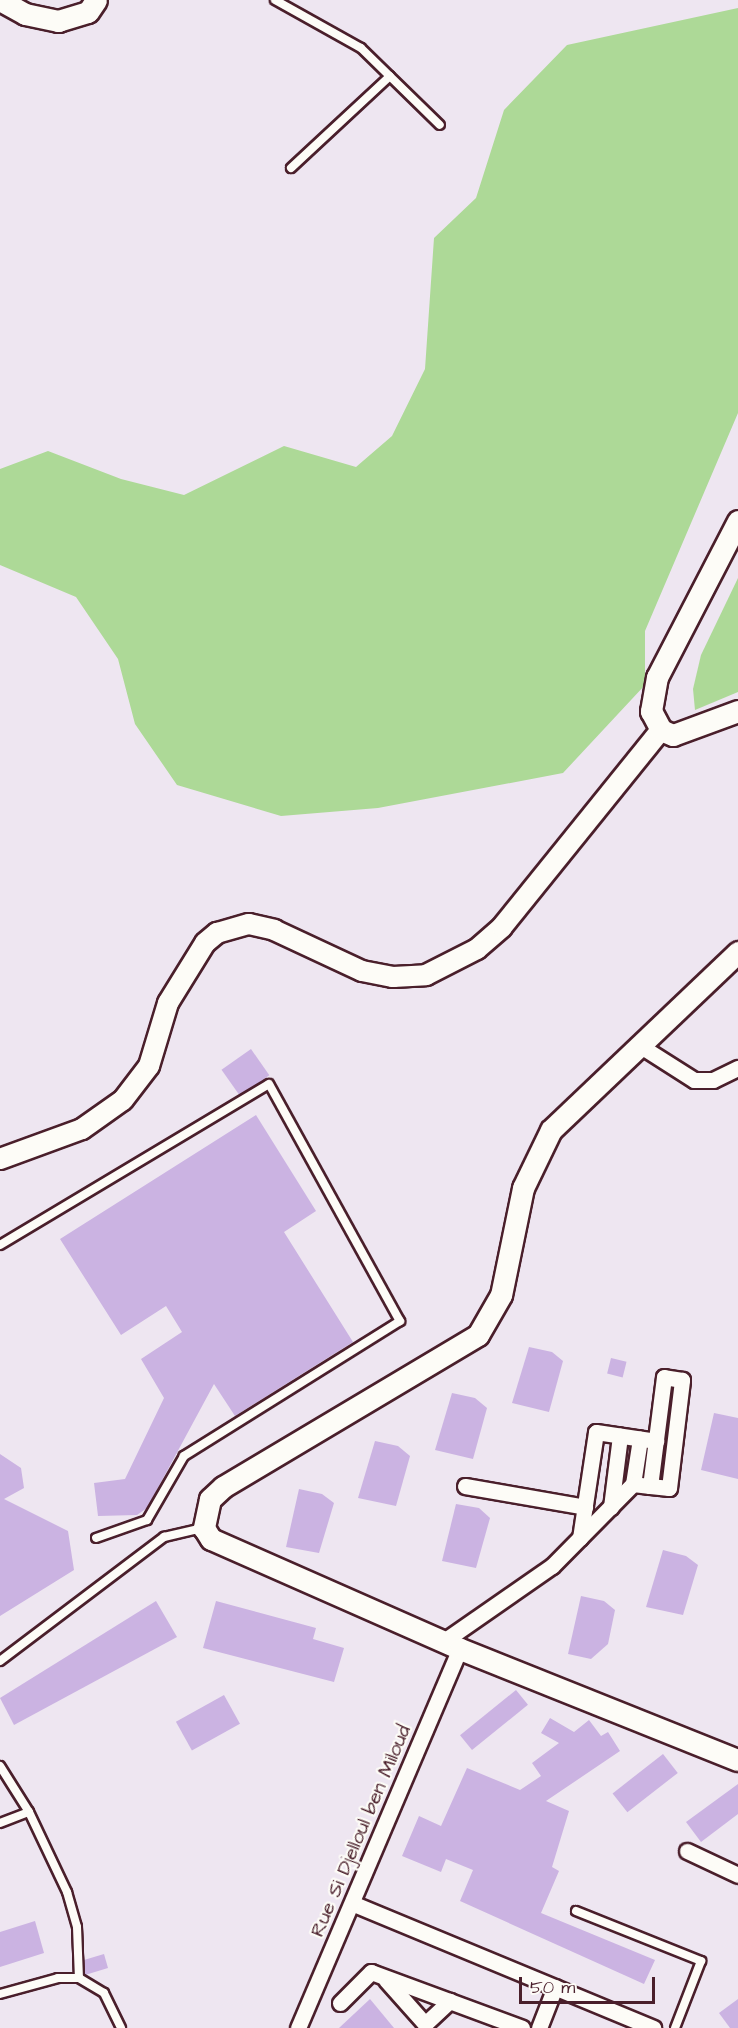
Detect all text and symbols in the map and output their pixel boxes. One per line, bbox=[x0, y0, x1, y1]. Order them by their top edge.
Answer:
street label: Rue Si Djelloul ben Miloud bbox=[305, 1721, 417, 1941]
scale bar bbox=[522, 1965, 658, 2003]
text: 50 m bbox=[530, 1975, 575, 2000]

